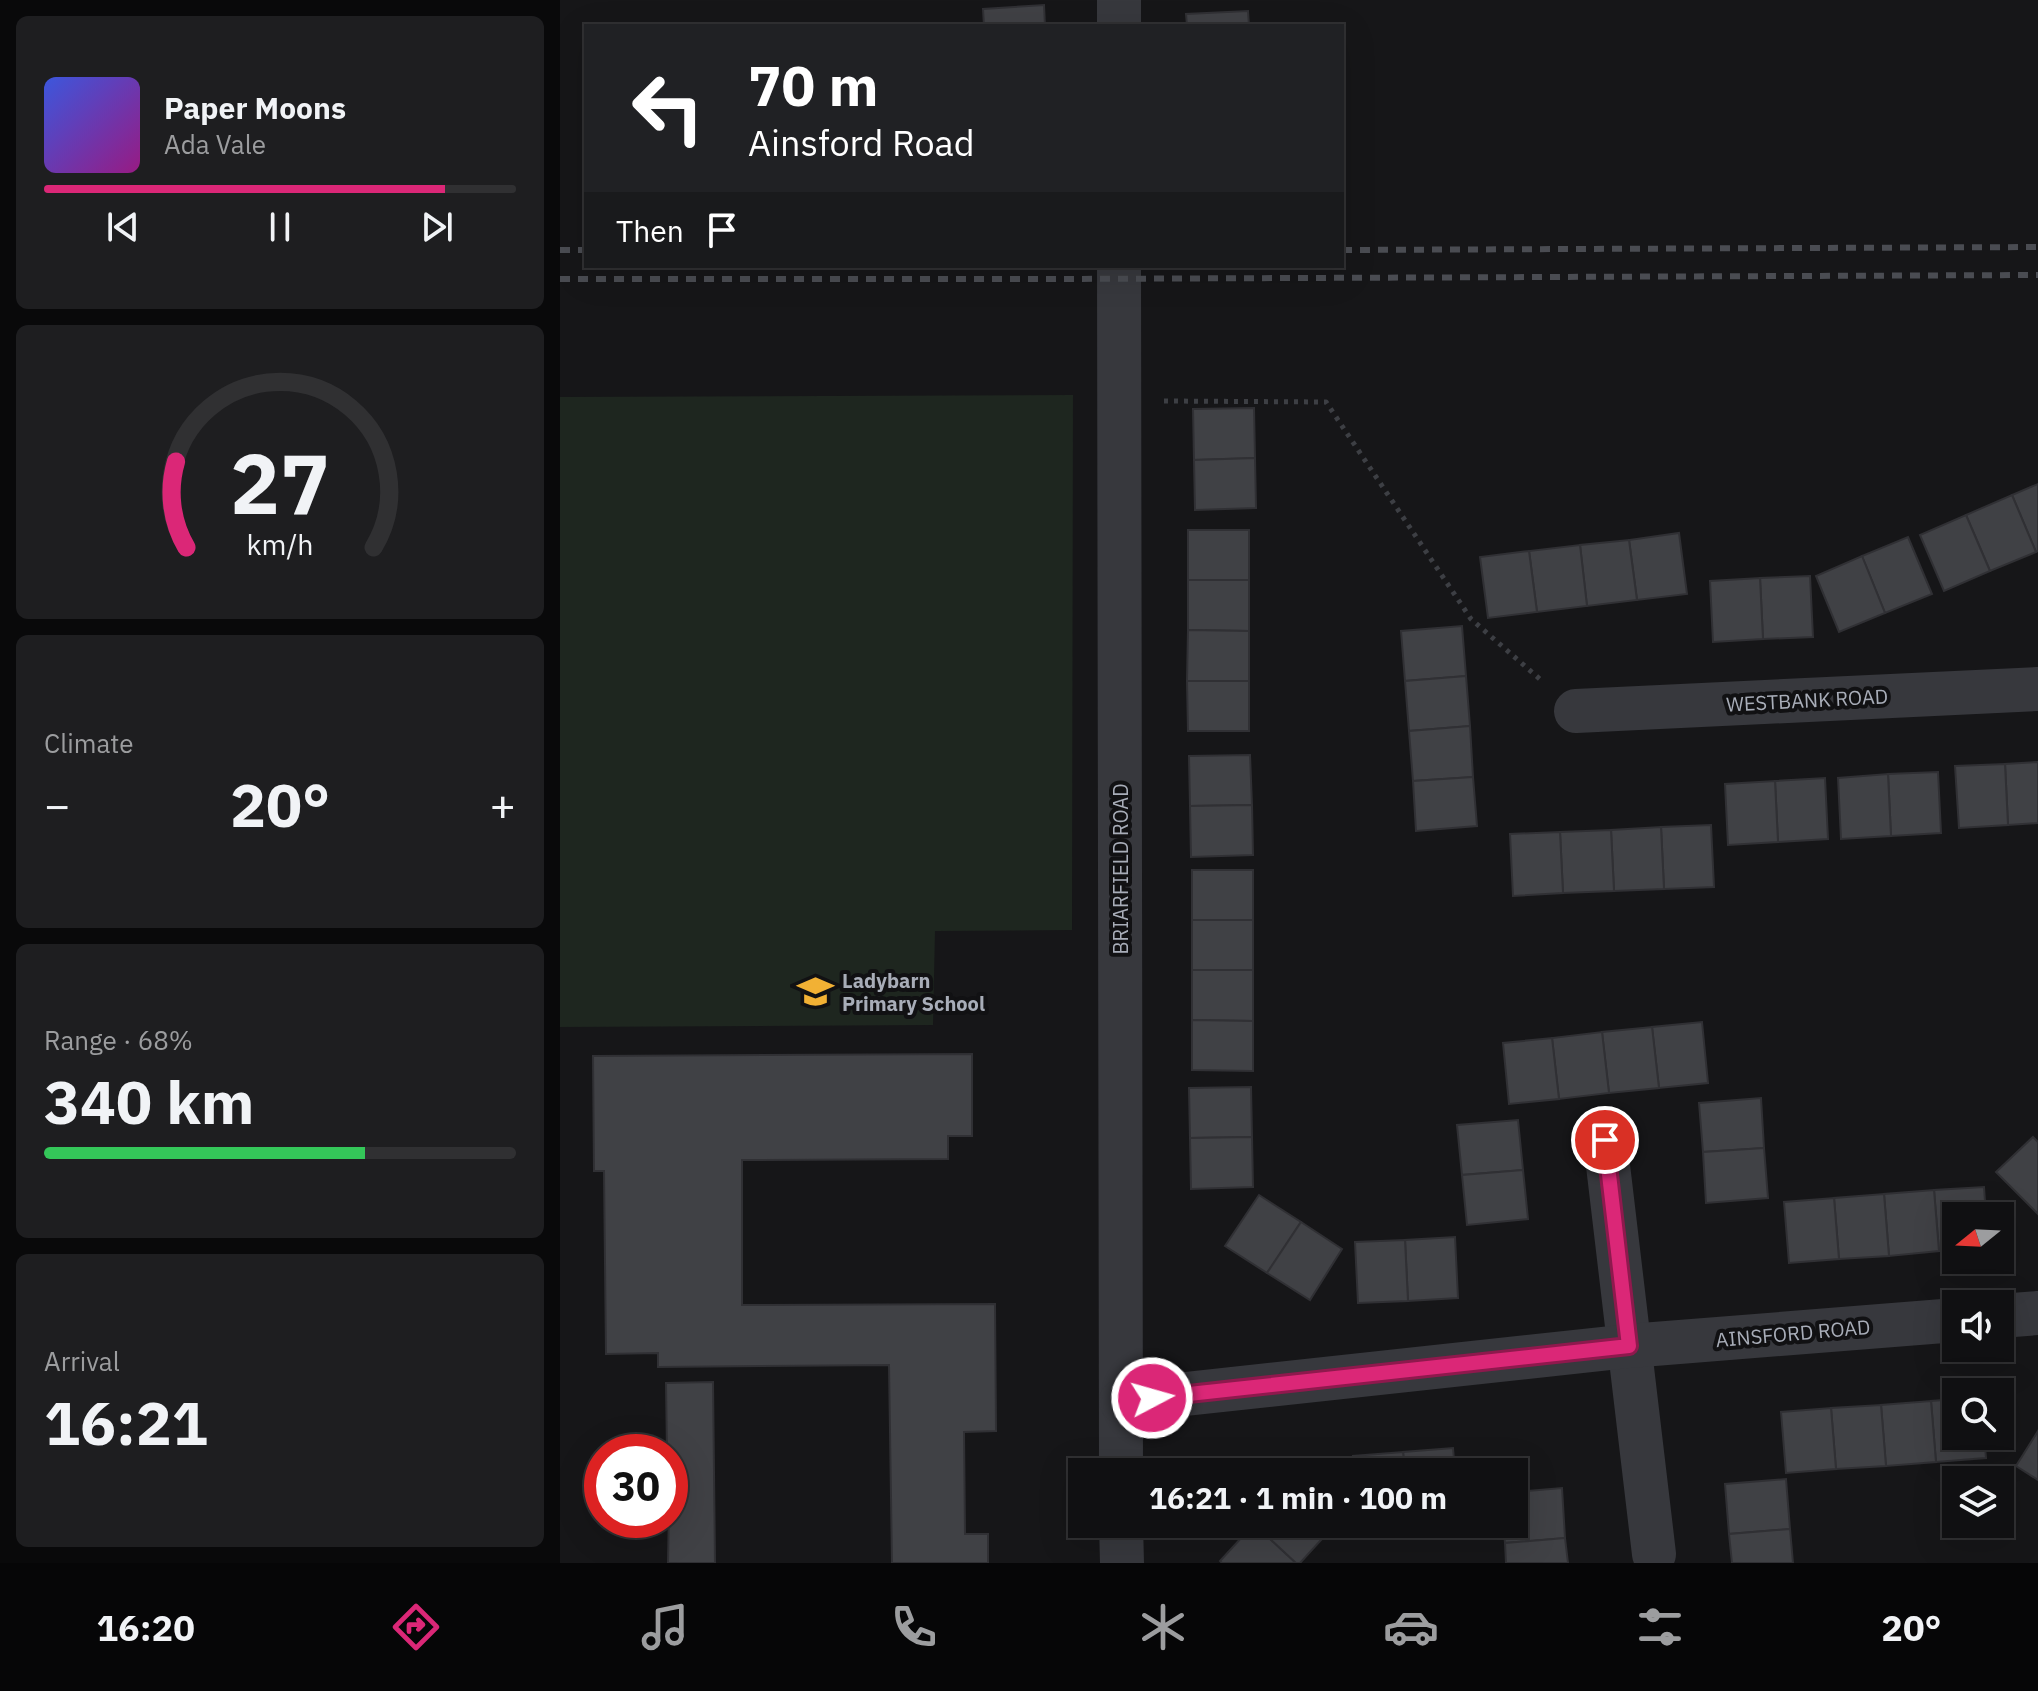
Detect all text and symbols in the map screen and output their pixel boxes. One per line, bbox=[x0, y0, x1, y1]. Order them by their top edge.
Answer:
text: 70 m bbox=[748, 49, 878, 121]
icon: left bbox=[616, 56, 720, 160]
text: Paper Moons bbox=[164, 88, 346, 127]
text: Ainsford Road bbox=[748, 119, 975, 166]
text: Ada Vale bbox=[164, 127, 266, 161]
icon: previous bbox=[101, 205, 145, 249]
icon: pause bbox=[258, 205, 302, 249]
icon: next bbox=[415, 205, 459, 249]
icon: arrive bbox=[700, 208, 744, 252]
text: Then bbox=[616, 211, 684, 250]
text: 27 bbox=[230, 429, 330, 537]
text: km/h bbox=[246, 526, 314, 563]
street label: WESTBANK ROAD bbox=[1725, 682, 1889, 718]
text: Climate bbox=[44, 726, 134, 760]
text: 20° bbox=[230, 765, 330, 844]
text: − bbox=[44, 776, 70, 833]
text: + bbox=[490, 776, 516, 833]
street label: BRIARFIELD ROAD bbox=[1107, 783, 1134, 955]
place label: Ladybarn Primary School bbox=[842, 967, 985, 1017]
school or university icon: Ladybarn Primary School bbox=[797, 972, 835, 1010]
text: Range · 68% bbox=[44, 1023, 193, 1057]
text: 340 km bbox=[44, 1062, 254, 1141]
pin bbox=[1571, 1106, 1639, 1174]
icon: arrive bbox=[1583, 1118, 1627, 1162]
north arrow bbox=[1942, 1202, 2014, 1274]
map controls bbox=[1942, 1202, 2014, 1538]
button: sound bbox=[1942, 1290, 2014, 1362]
street label: AINSFORD ROAD bbox=[1715, 1313, 1871, 1353]
text: Arrival bbox=[44, 1344, 120, 1378]
position arrow bbox=[1110, 1356, 1194, 1440]
button: search bbox=[1942, 1378, 2014, 1450]
text: 16:21 bbox=[44, 1383, 208, 1462]
speed limit sign: 30 bbox=[584, 1434, 688, 1538]
button: layers bbox=[1942, 1466, 2014, 1538]
text: 16:21 · 1 min · 100 m bbox=[1149, 1478, 1447, 1517]
icon: directions bbox=[388, 1599, 444, 1655]
icon: music bbox=[637, 1599, 693, 1655]
icon: phone bbox=[886, 1599, 942, 1655]
icon: climate bbox=[1135, 1599, 1191, 1655]
icon: car bbox=[1383, 1599, 1439, 1655]
icon: filters bbox=[1632, 1599, 1688, 1655]
text: 16:20 bbox=[96, 1604, 195, 1651]
text: 20° bbox=[1881, 1604, 1941, 1651]

